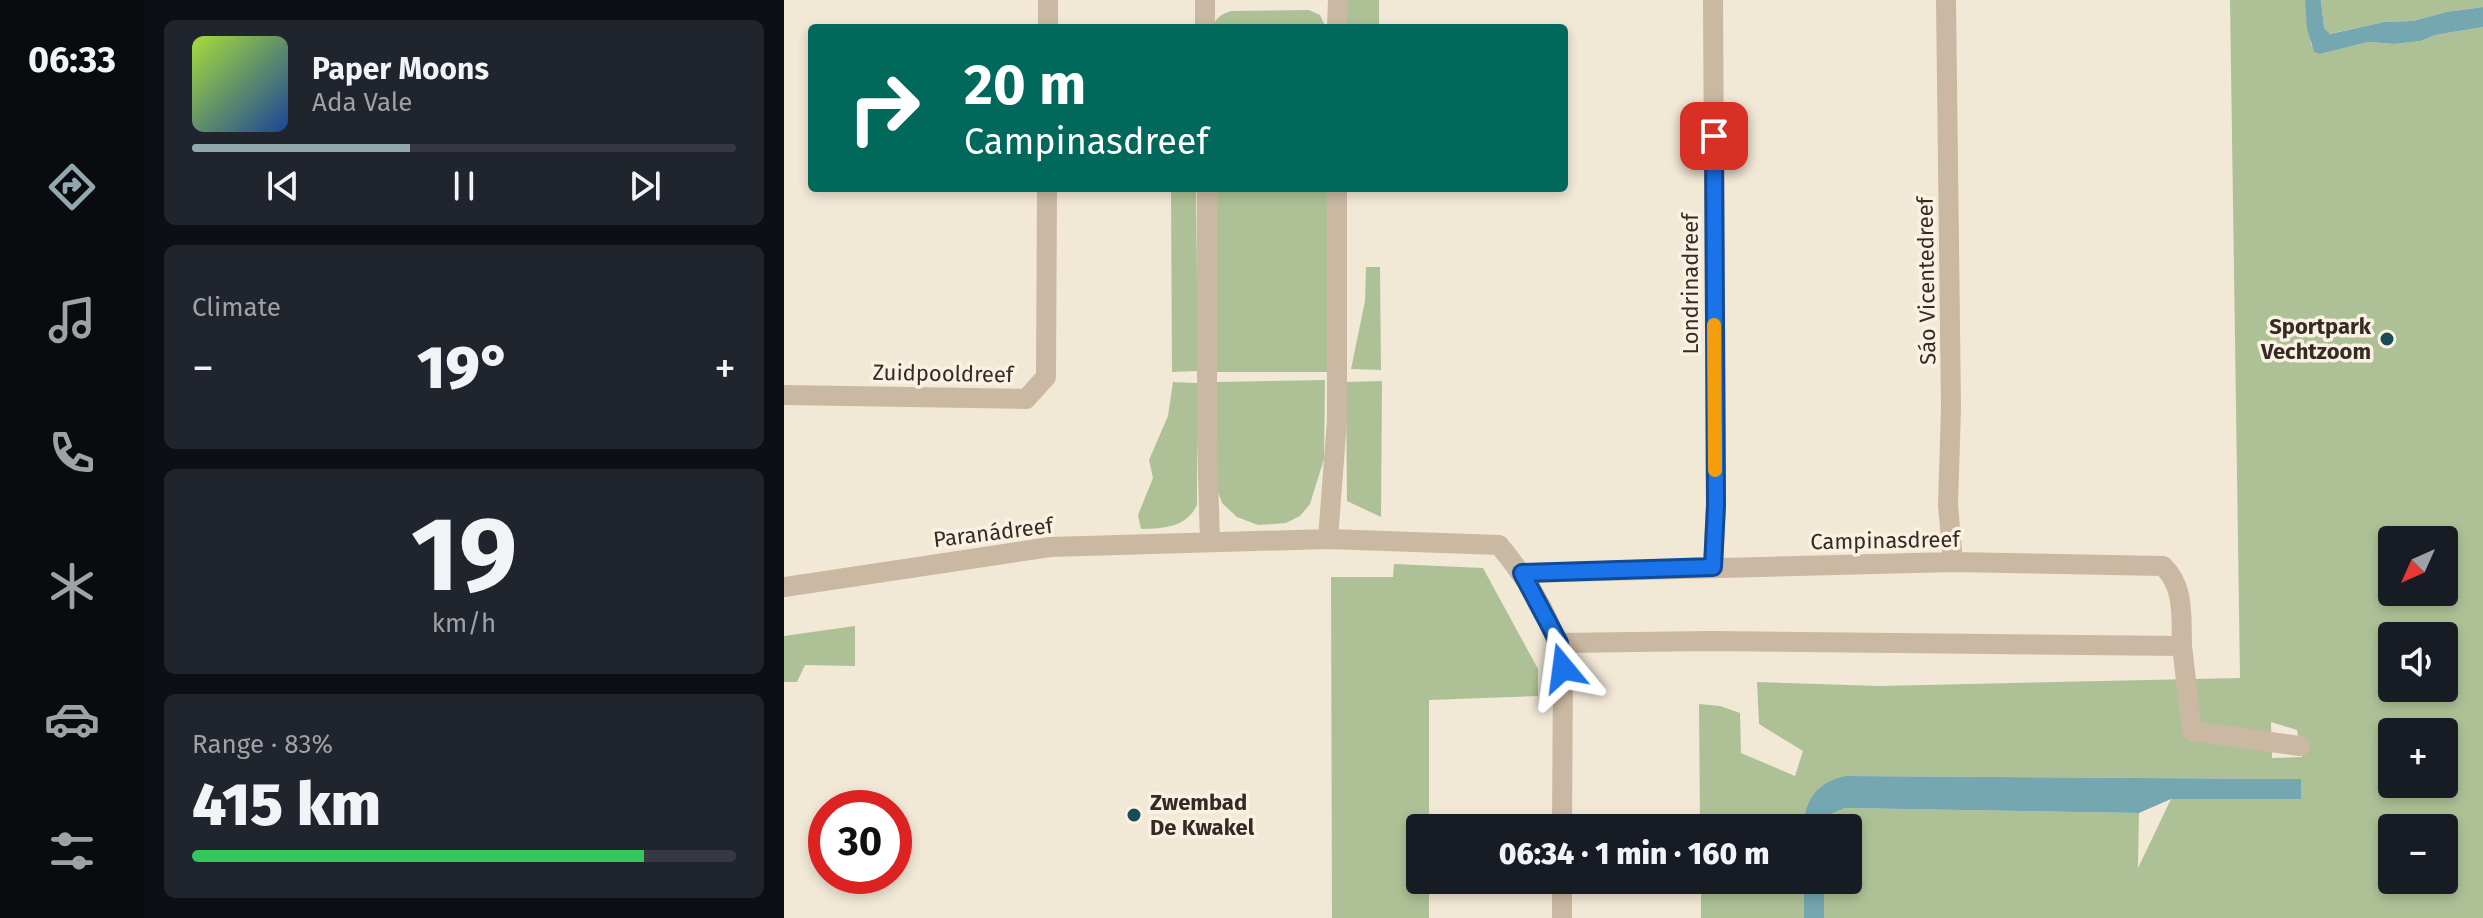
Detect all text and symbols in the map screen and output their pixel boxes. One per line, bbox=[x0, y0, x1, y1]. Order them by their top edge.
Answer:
text: 06:33 bbox=[28, 38, 116, 82]
text: Paper Moons bbox=[312, 51, 489, 87]
text: 20 m bbox=[964, 52, 1086, 119]
icon: right bbox=[832, 56, 936, 160]
text: Ada Vale bbox=[312, 87, 412, 118]
pin bbox=[1680, 102, 1748, 170]
icon: arrive bbox=[1692, 114, 1736, 158]
text: Campinasdreef bbox=[964, 120, 1209, 164]
icon: directions bbox=[44, 159, 100, 215]
icon: previous bbox=[261, 164, 305, 208]
icon: pause bbox=[442, 164, 486, 208]
icon: next bbox=[623, 164, 667, 208]
street label: Sáo Vicentedreef bbox=[1912, 195, 1941, 365]
street label: Londrinadreef bbox=[1677, 212, 1704, 355]
icon: music bbox=[44, 292, 100, 348]
text: Climate bbox=[192, 292, 281, 323]
place label: Sportpark Vechtzoom bbox=[2260, 313, 2372, 365]
marker: Sportpark Vechtzoom bbox=[2378, 330, 2396, 348]
text: 19° bbox=[417, 332, 511, 404]
text: − bbox=[192, 342, 214, 395]
text: + bbox=[714, 342, 736, 395]
street label: Zuidpooldreef bbox=[872, 359, 1015, 388]
icon: phone bbox=[44, 425, 100, 481]
text: 19 bbox=[411, 493, 517, 618]
street label: Paranádreef bbox=[932, 512, 1056, 553]
street label: Campinasdreef bbox=[1810, 526, 1962, 555]
north arrow bbox=[2378, 526, 2458, 606]
map controls bbox=[2378, 526, 2458, 894]
icon: climate bbox=[44, 558, 100, 614]
text: km/h bbox=[432, 608, 496, 639]
button: sound bbox=[2378, 622, 2458, 702]
position arrow bbox=[1521, 626, 1605, 710]
icon: car bbox=[44, 691, 100, 747]
button: + bbox=[2378, 718, 2458, 798]
text: Range · 83% bbox=[192, 729, 333, 760]
text: 415 km bbox=[192, 769, 381, 841]
place label: Zwembad De Kwakel bbox=[1150, 789, 1255, 841]
speed limit sign: 30 bbox=[808, 790, 912, 894]
marker: Zwembad De Kwakel bbox=[1125, 806, 1143, 824]
button: − bbox=[2378, 814, 2458, 894]
icon: filters bbox=[44, 823, 100, 879]
text: 06:34 · 1 min · 160 m bbox=[1499, 836, 1769, 872]

